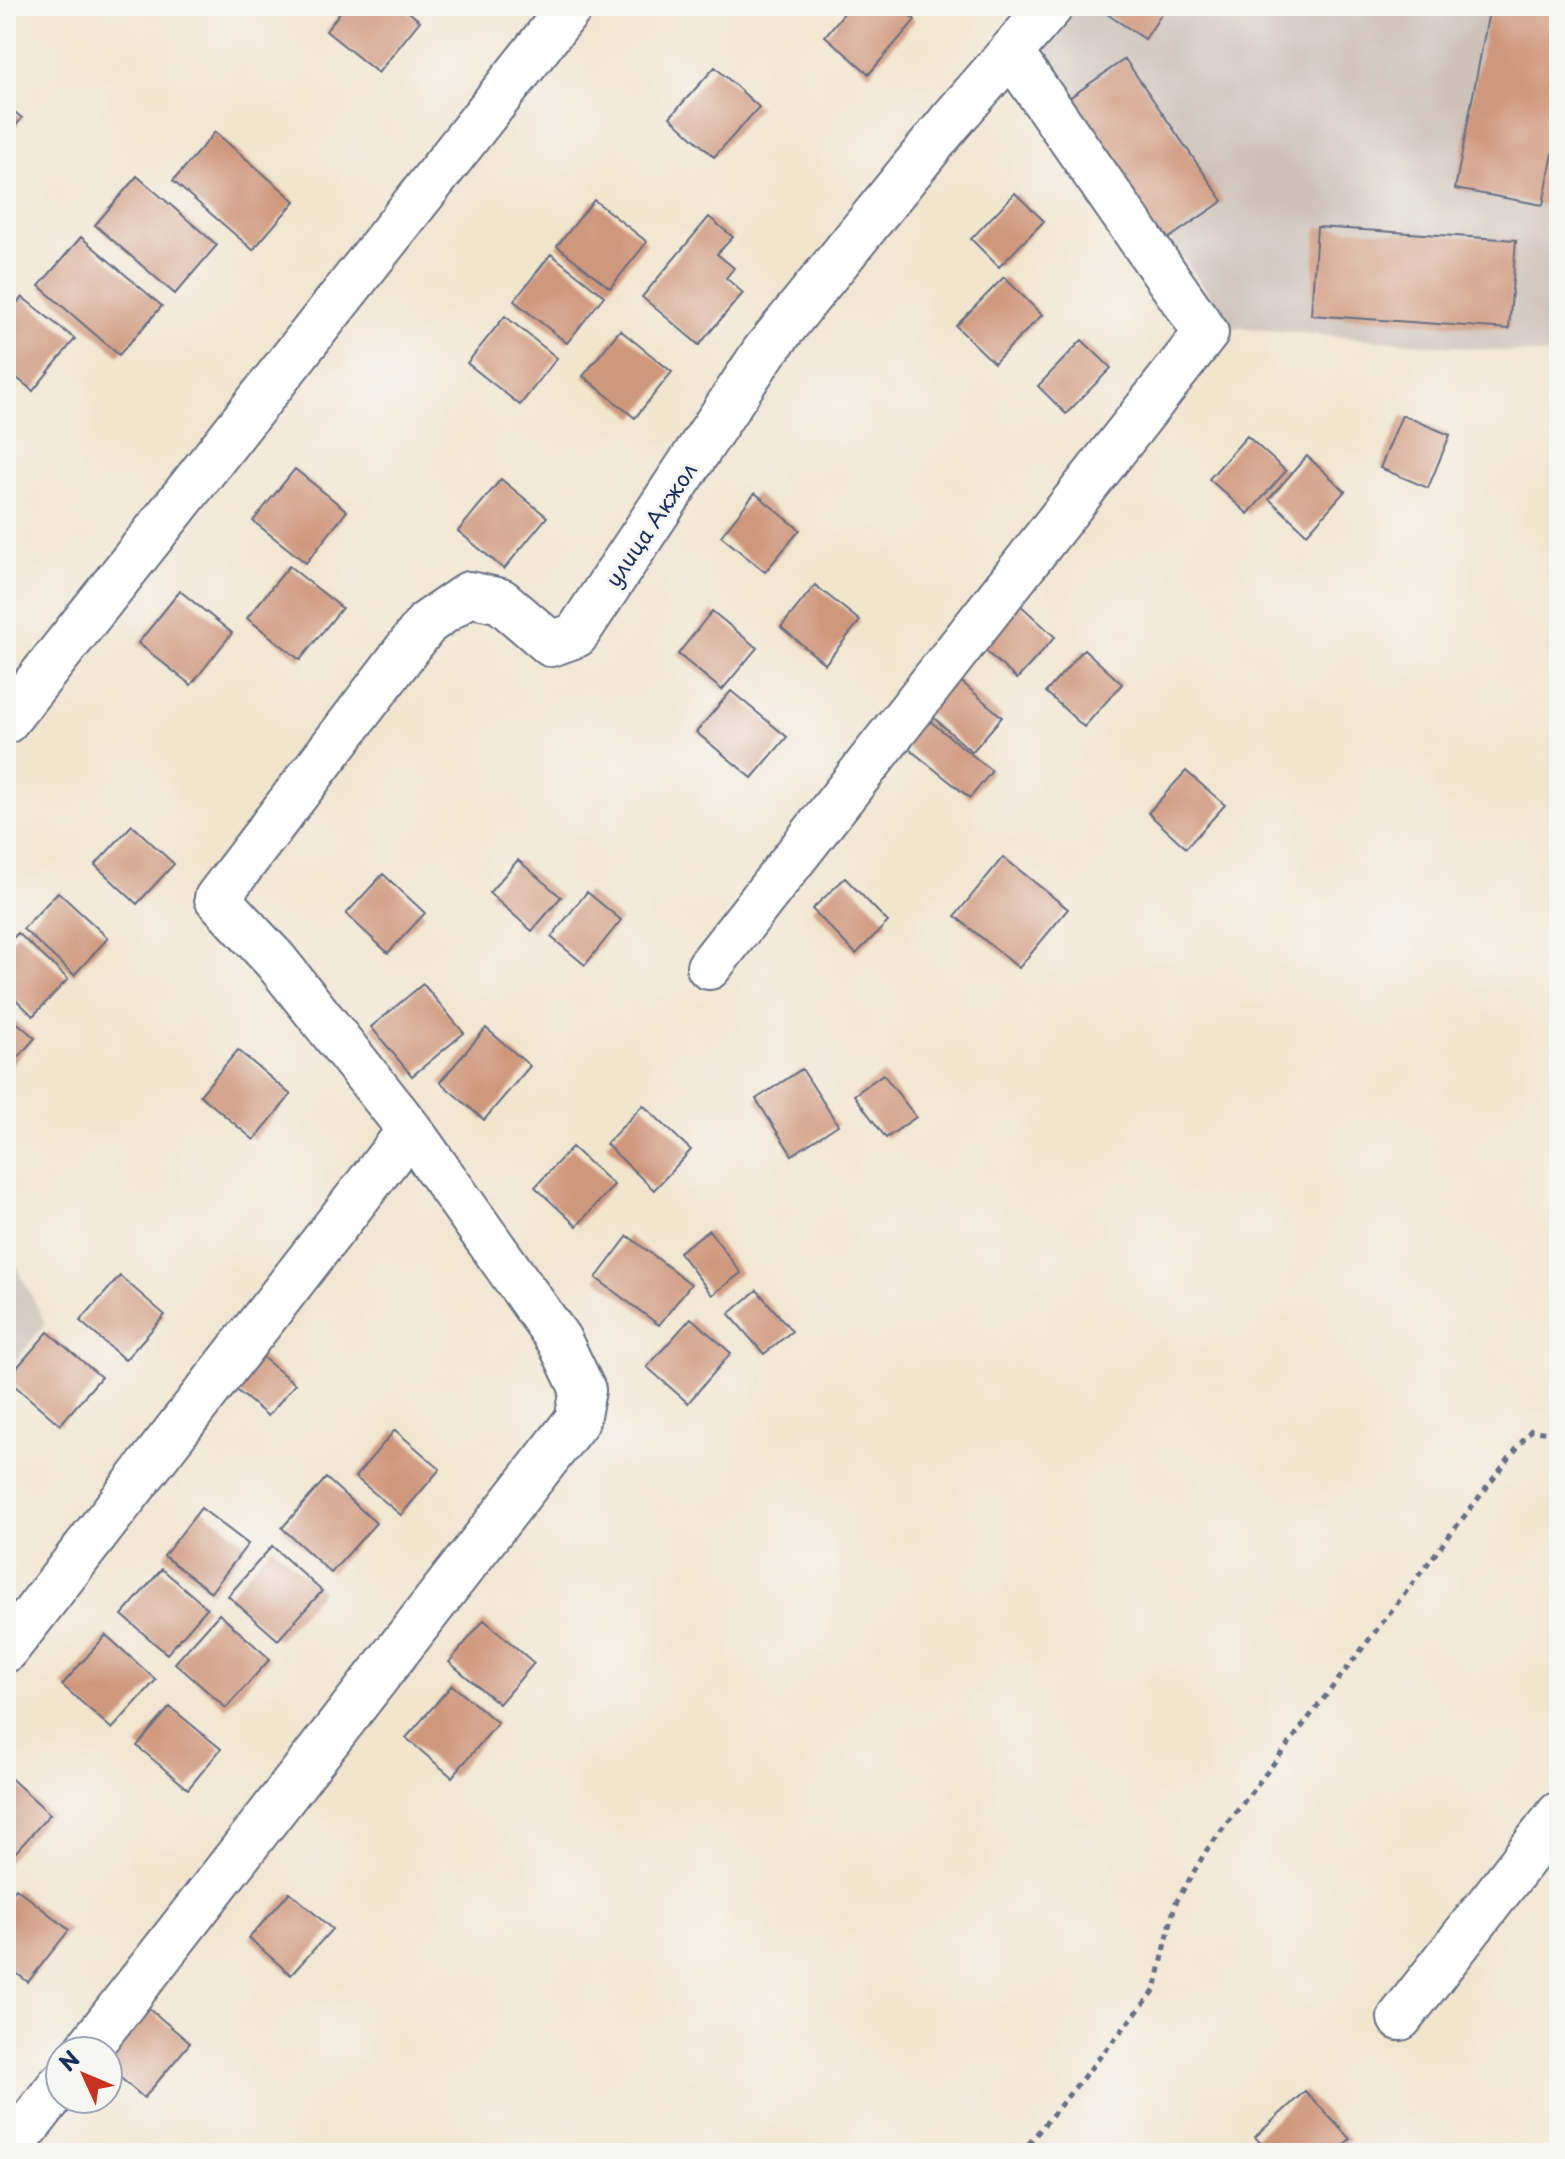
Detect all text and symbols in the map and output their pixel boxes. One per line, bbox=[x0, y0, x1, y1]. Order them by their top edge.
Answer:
street label: улица Акжол bbox=[596, 455, 704, 593]
north arrow bbox=[44, 2035, 124, 2115]
text: N bbox=[51, 2042, 86, 2078]

